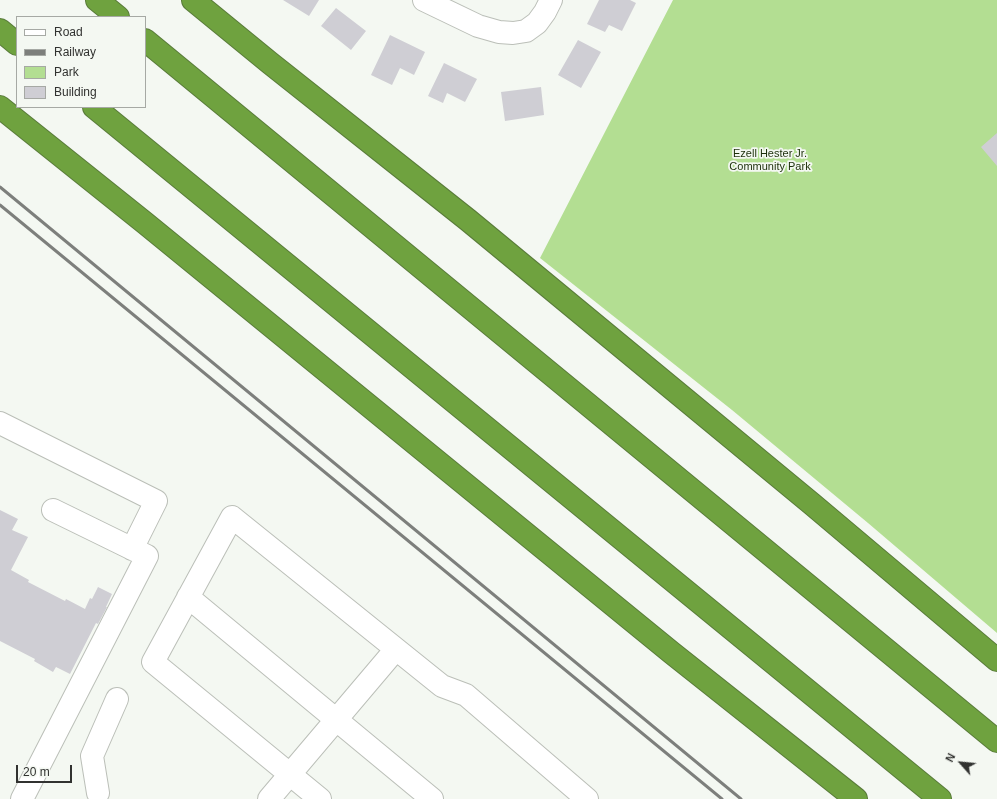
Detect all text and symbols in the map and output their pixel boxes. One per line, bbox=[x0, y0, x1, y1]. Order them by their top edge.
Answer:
legend bbox=[16, 16, 146, 108]
text: Road bbox=[54, 25, 83, 39]
text: Railway bbox=[54, 45, 96, 59]
text: Park bbox=[54, 65, 79, 79]
text: Building bbox=[54, 85, 97, 99]
park label: Ezell Hester Jr. Community Park bbox=[729, 147, 811, 173]
north arrow bbox=[941, 743, 981, 783]
text: N bbox=[943, 751, 957, 764]
scale bar bbox=[18, 757, 74, 783]
text: 20 m bbox=[23, 765, 50, 779]

